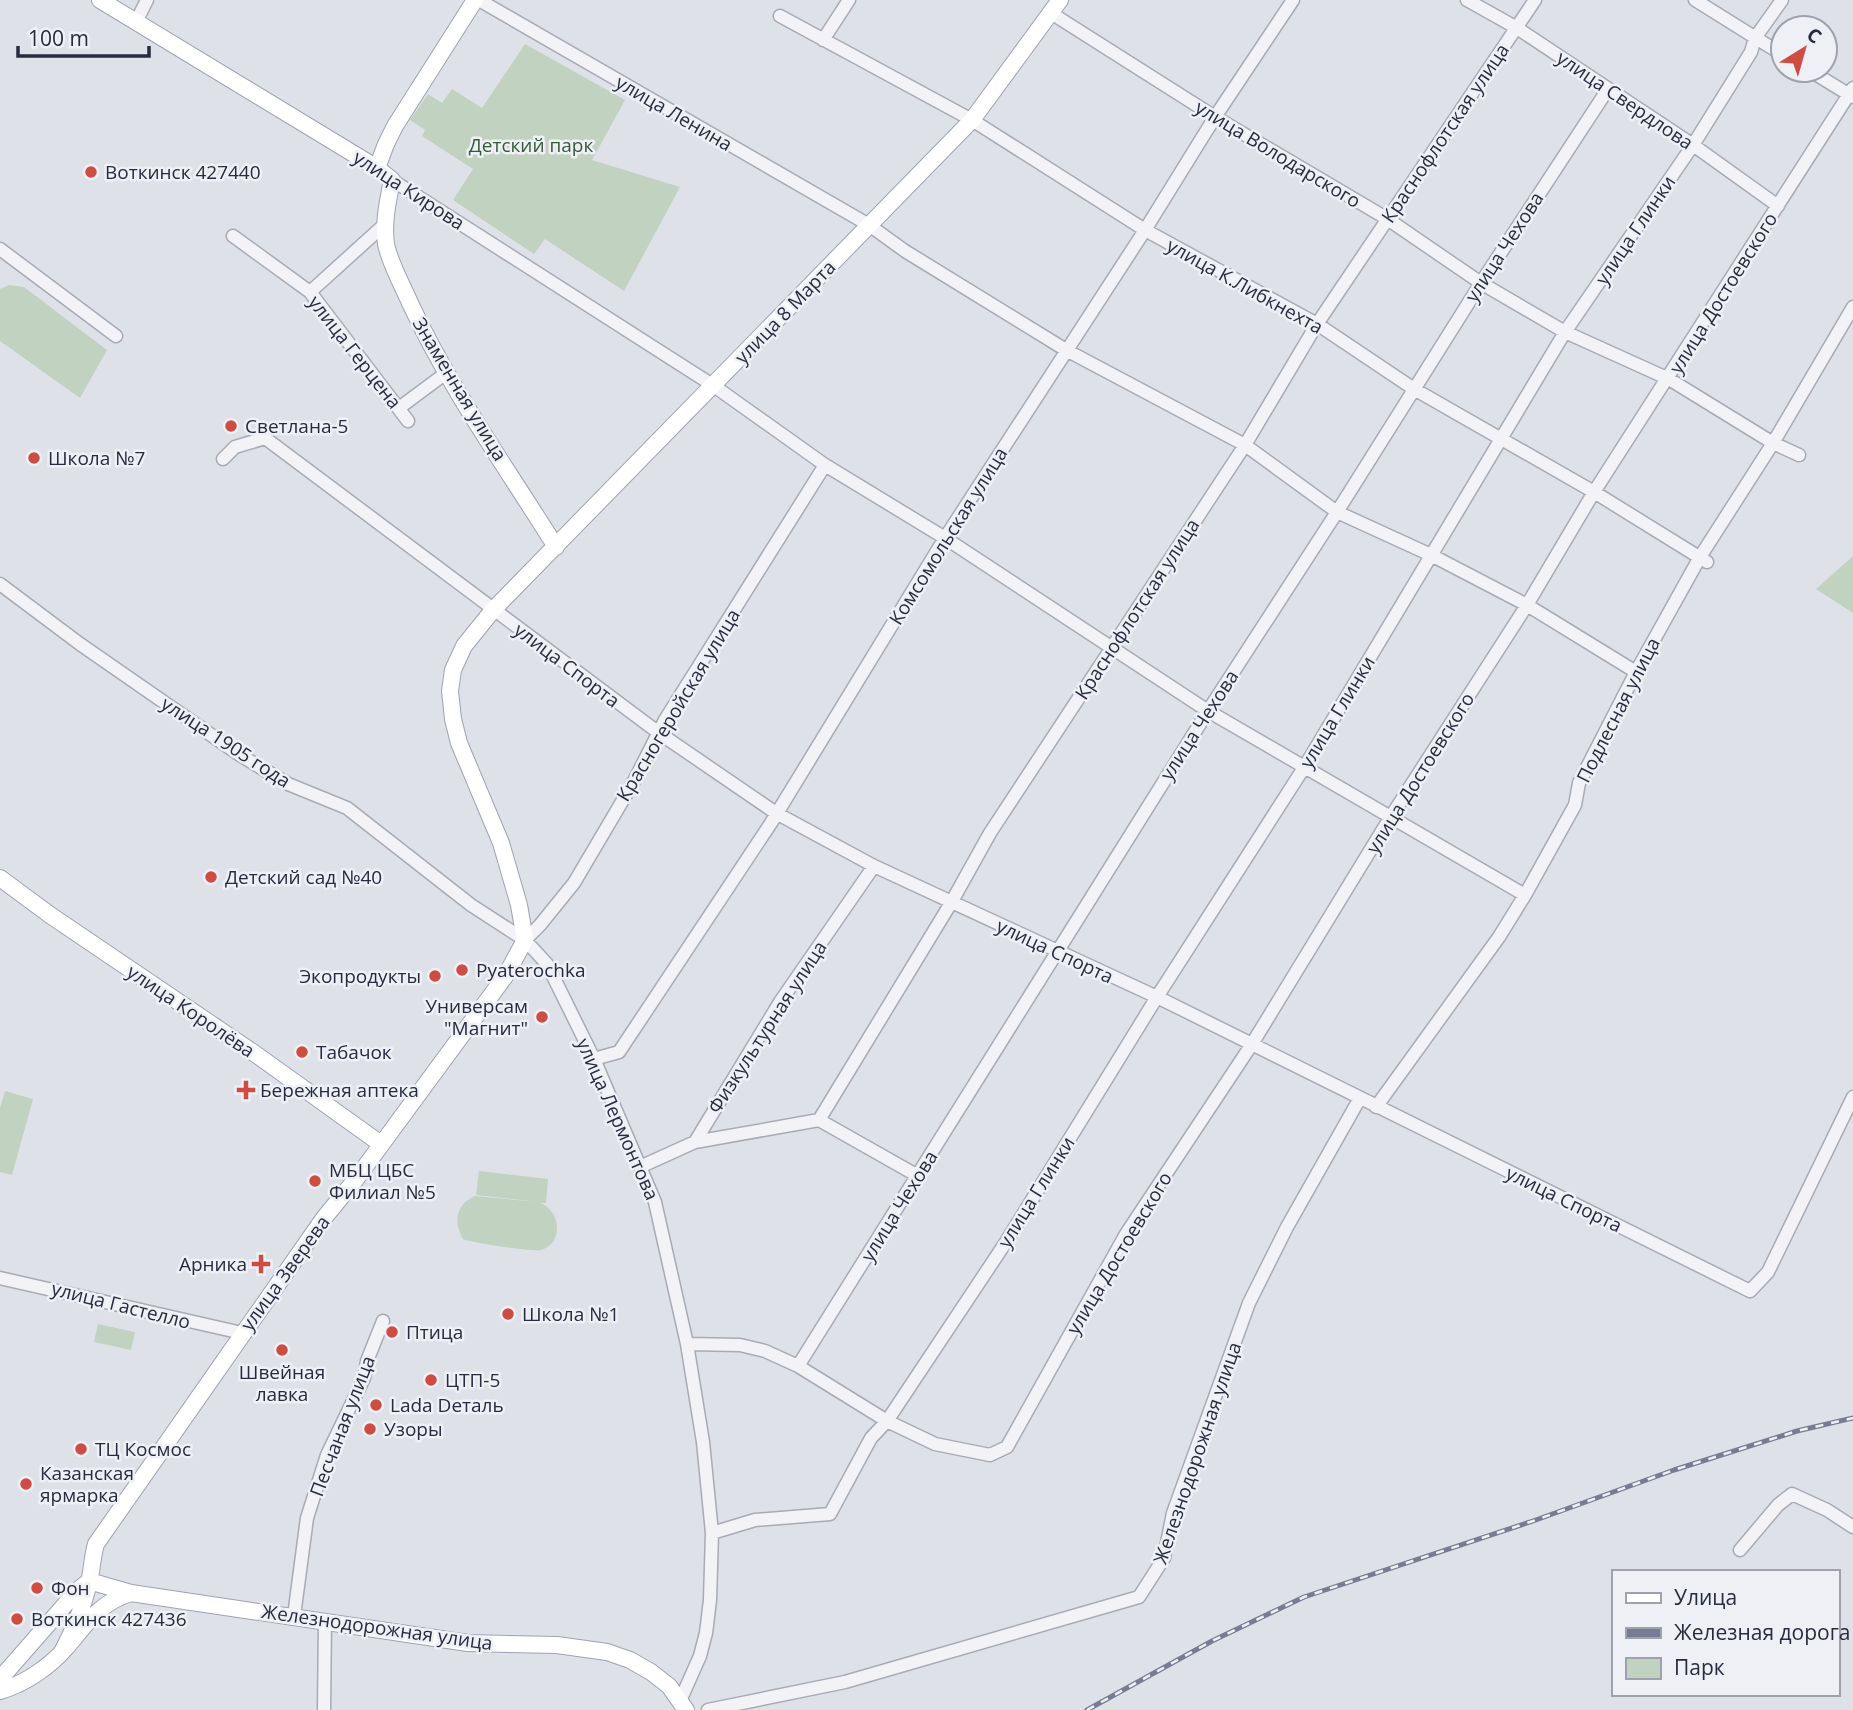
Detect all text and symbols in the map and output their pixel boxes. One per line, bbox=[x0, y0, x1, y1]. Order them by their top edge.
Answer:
scale bar bbox=[18, 14, 149, 58]
north arrow bbox=[1769, 14, 1839, 84]
text: С bbox=[1802, 21, 1827, 49]
text: 100 m bbox=[28, 24, 89, 52]
street label: Краснофлотская улица bbox=[1375, 38, 1515, 228]
street label: улица Свердлова bbox=[1552, 45, 1698, 155]
street label: улица Ленина bbox=[611, 69, 737, 157]
street label: улица Володарского bbox=[1190, 94, 1366, 214]
park label: Детский парк bbox=[469, 132, 593, 158]
street label: улица Кирова bbox=[348, 144, 470, 236]
place label: Воткинск 427440 bbox=[105, 159, 261, 185]
marker: Воткинск 427440 bbox=[83, 164, 99, 180]
street label: улица Глинки bbox=[1589, 170, 1681, 290]
street label: улица Чехова bbox=[1459, 187, 1549, 307]
street label: улица Достоевского bbox=[1663, 208, 1783, 378]
street label: улица К.Либкнехта bbox=[1162, 232, 1328, 340]
street label: улица 8 Марта bbox=[729, 255, 841, 369]
street label: улица Герцена bbox=[303, 290, 407, 414]
street label: Знаменная улица bbox=[407, 312, 513, 466]
place label: Светлана-5 bbox=[245, 413, 348, 439]
marker: Светлана-5 bbox=[223, 418, 239, 434]
street label: Комсомольская улица bbox=[883, 442, 1013, 630]
place label: Школа №7 bbox=[48, 445, 145, 471]
marker: Школа №7 bbox=[26, 450, 42, 466]
street label: Краснофлотская улица bbox=[1069, 513, 1205, 705]
street label: Красногеройская улица bbox=[610, 604, 746, 806]
street label: улица Спорта bbox=[509, 617, 625, 713]
street label: Подлесная улица bbox=[1570, 633, 1666, 787]
street label: улица Глинки bbox=[1293, 651, 1381, 773]
street label: улица Чехова bbox=[1154, 665, 1244, 785]
street label: улица Достоевского bbox=[1360, 688, 1480, 858]
street label: улица 1905 года bbox=[156, 690, 296, 794]
place label: Детский сад №40 bbox=[225, 864, 382, 890]
marker: Детский сад №40 bbox=[203, 869, 219, 885]
street label: улица Спорта bbox=[992, 913, 1118, 989]
street label: Физкультурная улица bbox=[701, 936, 833, 1118]
place label: Pyaterochka bbox=[476, 957, 585, 983]
street label: улица Королёва bbox=[122, 959, 260, 1063]
marker: Pyaterochka bbox=[454, 962, 470, 978]
place label: Экопродукты bbox=[299, 963, 421, 989]
marker: Экопродукты bbox=[427, 968, 443, 984]
place label: Универсам "Магнит" bbox=[425, 993, 528, 1041]
marker: Универсам "Магнит" bbox=[534, 1009, 550, 1025]
street label: улица Лермонтова bbox=[571, 1034, 665, 1204]
place label: Табачок bbox=[316, 1039, 392, 1065]
marker: Табачок bbox=[294, 1044, 310, 1060]
place label: Бережная аптека bbox=[260, 1077, 419, 1103]
marker: Бережная аптека bbox=[238, 1082, 254, 1098]
street label: улица Глинки bbox=[991, 1131, 1081, 1253]
street label: улица Чехова bbox=[854, 1145, 944, 1267]
place label: МБЦ ЦБС Филиал №5 bbox=[329, 1157, 436, 1205]
street label: улица Спорта bbox=[1502, 1160, 1626, 1238]
street label: улица Достоевского bbox=[1060, 1167, 1178, 1339]
marker: МБЦ ЦБС Филиал №5 bbox=[307, 1173, 323, 1189]
street label: улица Зверева bbox=[234, 1210, 336, 1336]
place label: Арника bbox=[179, 1251, 247, 1277]
marker: Арника bbox=[253, 1256, 269, 1272]
street label: улица Гастелло bbox=[49, 1275, 193, 1335]
place label: Школа №1 bbox=[522, 1301, 619, 1327]
marker: Школа №1 bbox=[500, 1306, 516, 1322]
place label: Птица bbox=[406, 1319, 463, 1345]
marker: Птица bbox=[384, 1324, 400, 1340]
street label: Железнодорожная улица bbox=[1147, 1339, 1247, 1567]
marker: Швейная лавка bbox=[274, 1342, 290, 1358]
street label: Песчаная улица bbox=[303, 1352, 381, 1500]
place label: Швейная лавка bbox=[239, 1359, 325, 1407]
place label: ЦТП-5 bbox=[445, 1367, 500, 1393]
marker: ЦТП-5 bbox=[423, 1372, 439, 1388]
place label: Lada Dеталь bbox=[390, 1392, 504, 1418]
marker: Lada Dеталь bbox=[368, 1397, 384, 1413]
place label: Узоры bbox=[384, 1416, 443, 1442]
marker: Узоры bbox=[362, 1421, 378, 1437]
place label: ТЦ Космос bbox=[95, 1436, 191, 1462]
marker: ТЦ Космос bbox=[73, 1441, 89, 1457]
place label: Казанская ярмарка bbox=[40, 1460, 134, 1508]
marker: Казанская ярмарка bbox=[18, 1476, 34, 1492]
legend bbox=[1612, 1570, 1839, 1696]
place label: Фон bbox=[51, 1575, 90, 1601]
marker: Фон bbox=[29, 1580, 45, 1596]
text: Улица bbox=[1674, 1583, 1737, 1611]
street label: Железнодорожная улица bbox=[260, 1598, 494, 1656]
place label: Воткинск 427436 bbox=[31, 1606, 187, 1632]
marker: Воткинск 427436 bbox=[9, 1611, 25, 1627]
text: Железная дорога bbox=[1674, 1618, 1850, 1646]
text: Парк bbox=[1674, 1653, 1725, 1681]

